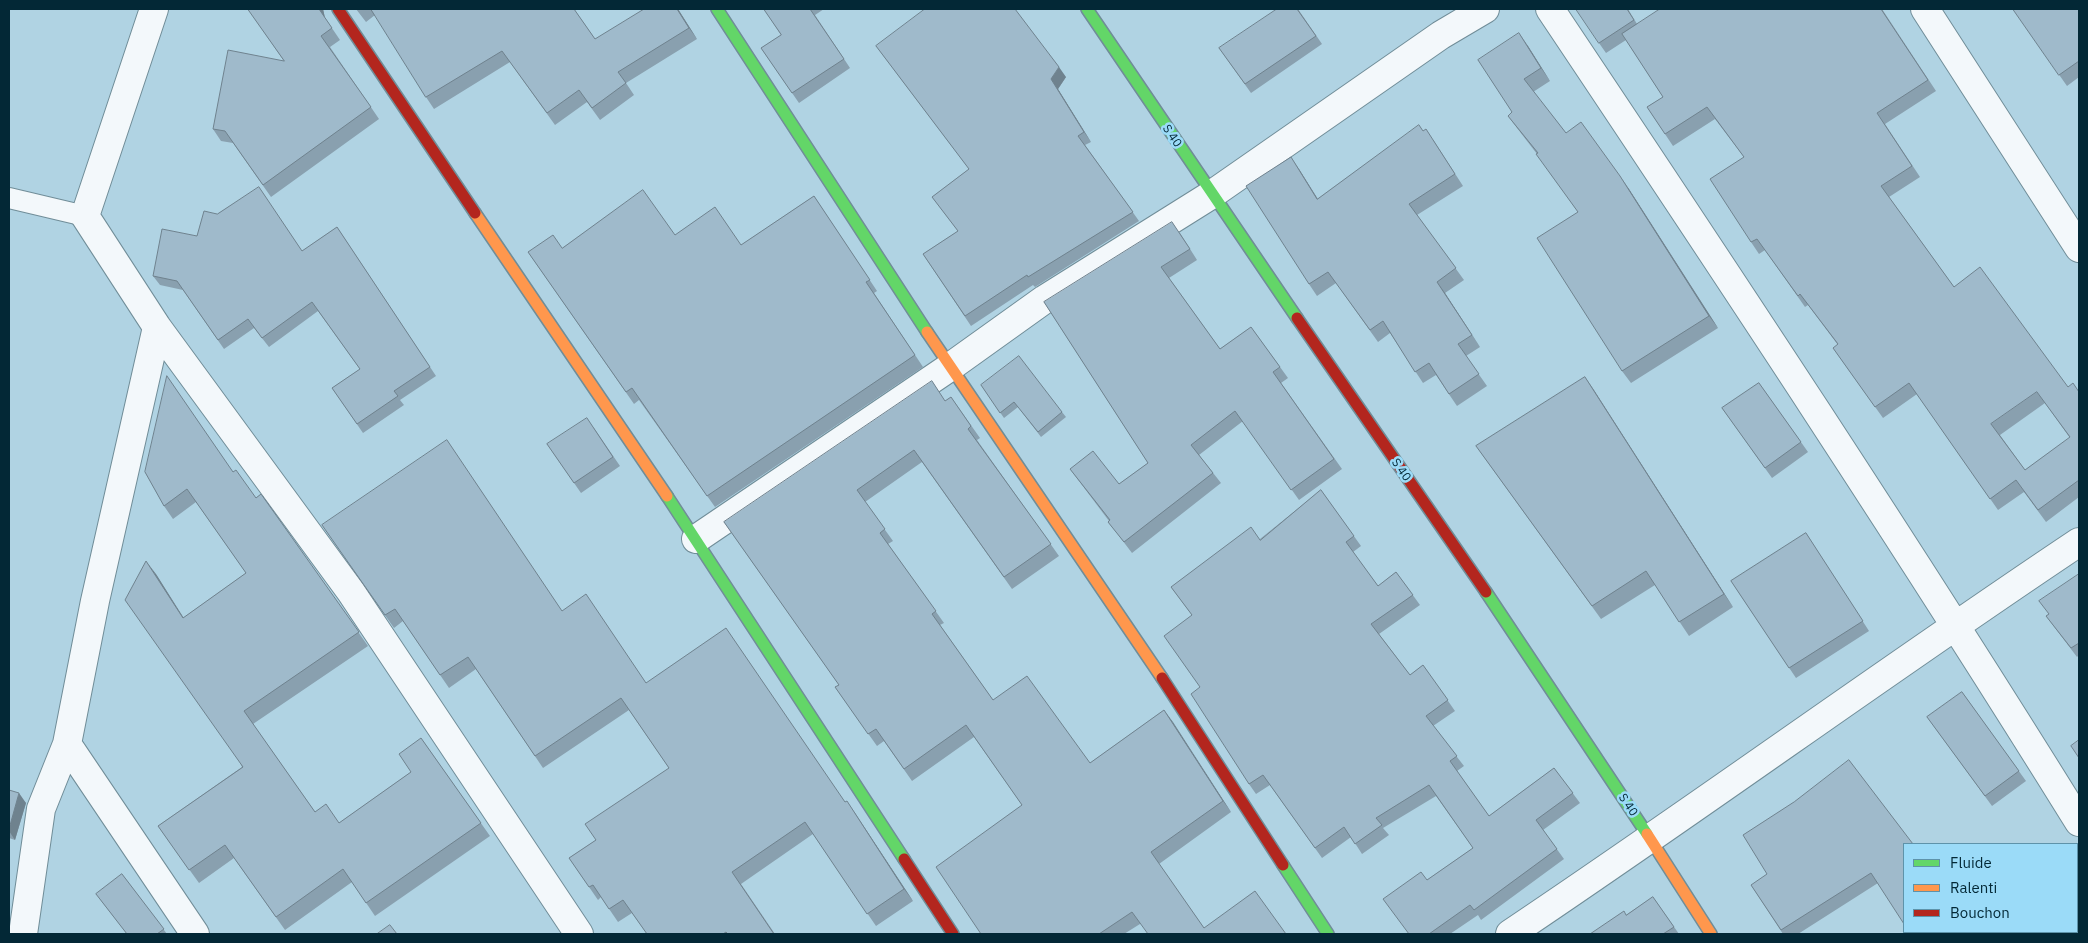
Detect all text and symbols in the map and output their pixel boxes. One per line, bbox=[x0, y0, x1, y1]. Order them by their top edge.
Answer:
street label: S 40 bbox=[1159, 122, 1185, 150]
street label: S 40 bbox=[1388, 456, 1414, 484]
street label: S 40 bbox=[1615, 791, 1641, 819]
legend bbox=[1903, 843, 2078, 933]
text: Fluide bbox=[1950, 853, 1992, 872]
text: Ralenti bbox=[1950, 878, 1997, 897]
text: Bouchon bbox=[1950, 903, 2010, 922]

